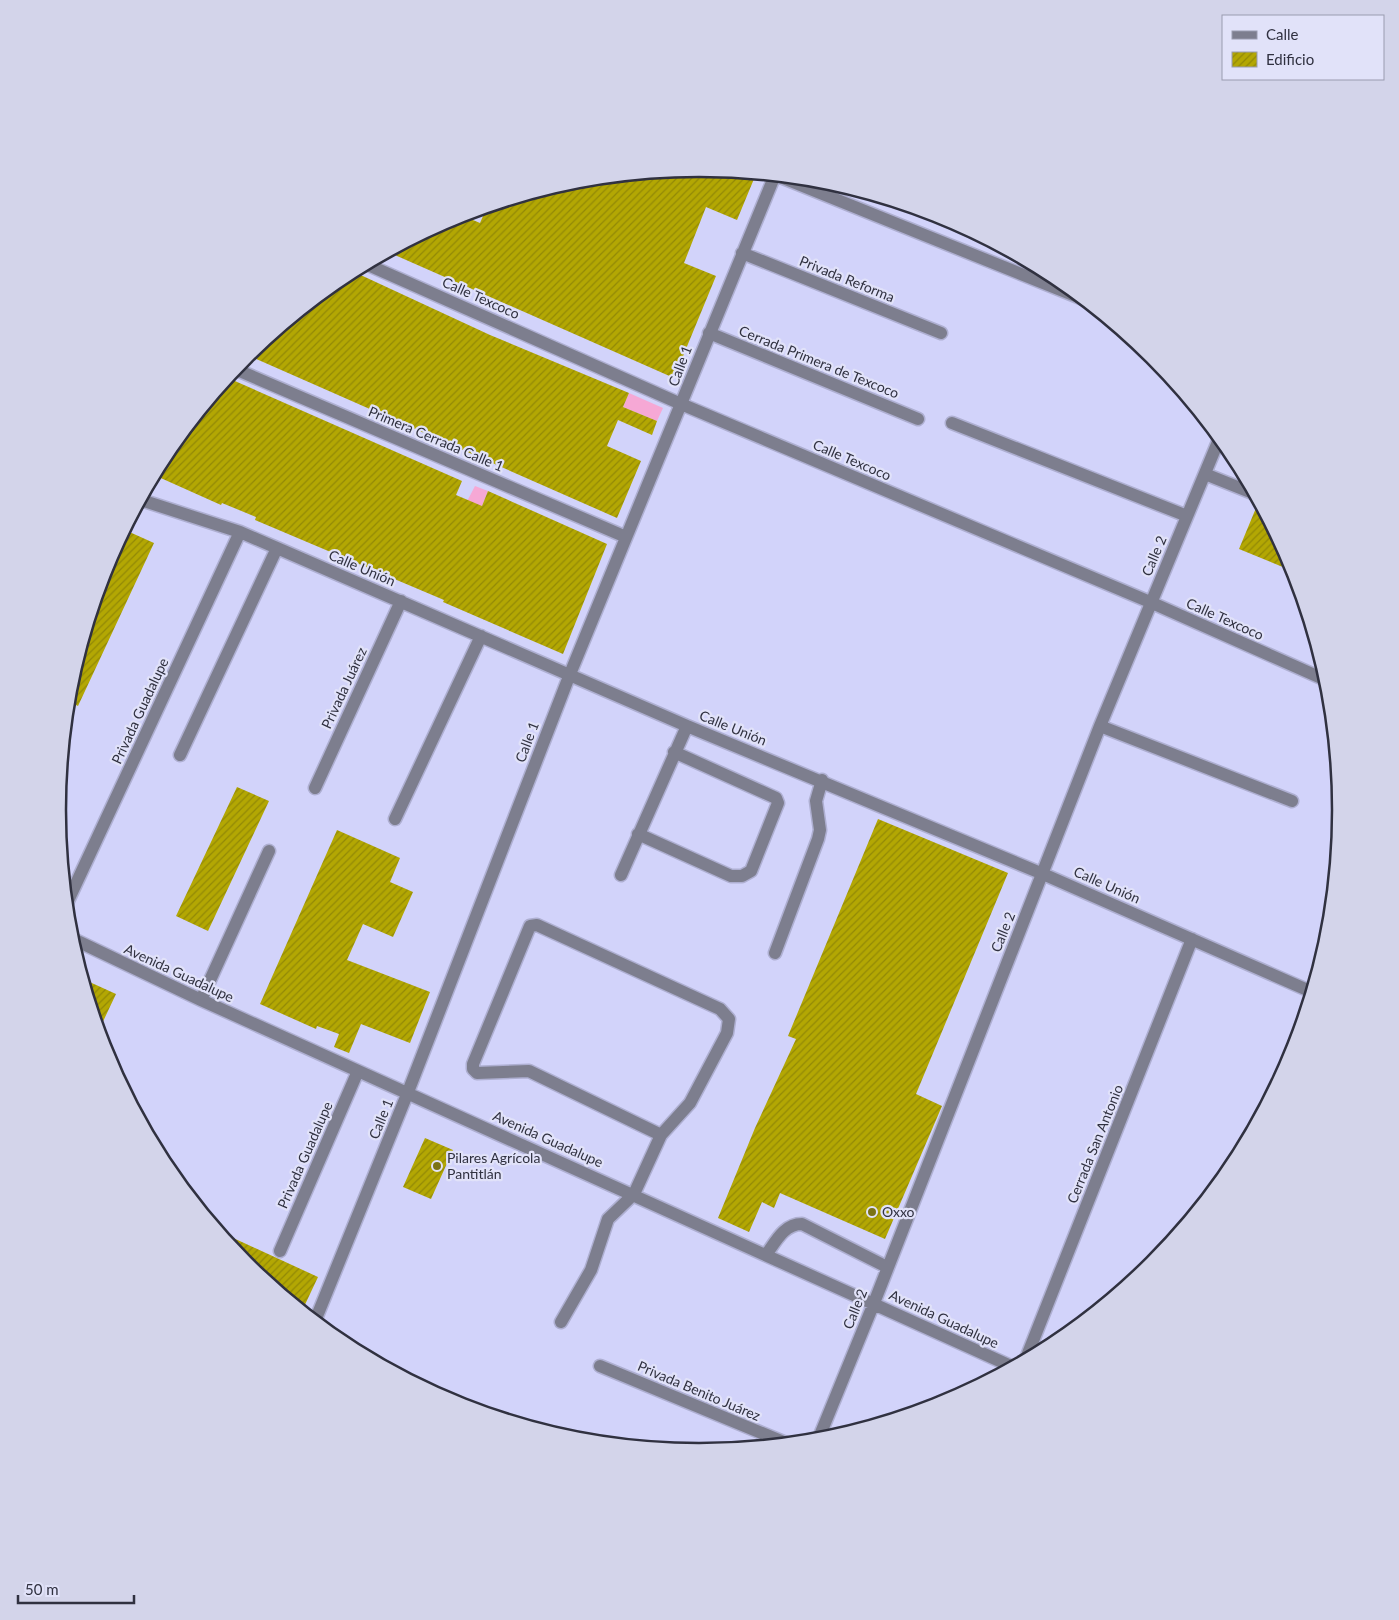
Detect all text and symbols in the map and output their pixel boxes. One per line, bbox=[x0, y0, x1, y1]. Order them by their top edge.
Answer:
legend bbox=[1222, 15, 1384, 80]
text: Calle bbox=[1266, 25, 1299, 43]
text: Edificio bbox=[1266, 50, 1314, 68]
street label: Privada Reforma bbox=[797, 252, 897, 305]
street label: Calle Texcoco bbox=[440, 273, 523, 322]
street label: Cerrada Primera de Texcoco bbox=[737, 322, 902, 401]
street label: Calle 1 bbox=[664, 343, 695, 388]
street label: Primera Cerrada Calle 1 bbox=[366, 402, 506, 475]
street label: Calle Texcoco bbox=[811, 436, 894, 484]
street label: Calle 2 bbox=[1138, 533, 1170, 578]
street label: Calle Unión bbox=[326, 546, 398, 589]
street label: Calle Texcoco bbox=[1184, 594, 1267, 643]
street label: Privada Juárez bbox=[317, 644, 370, 731]
street label: Privada Guadalupe bbox=[108, 655, 172, 767]
street label: Calle Unión bbox=[697, 706, 769, 749]
street label: Calle 1 bbox=[511, 719, 542, 764]
street label: Calle Unión bbox=[1071, 862, 1143, 907]
street label: Calle 2 bbox=[987, 909, 1018, 954]
street label: Avenida Guadalupe bbox=[122, 940, 237, 1005]
street label: Cerrada San Antonio bbox=[1063, 1082, 1126, 1206]
street label: Calle 1 bbox=[365, 1096, 396, 1141]
street label: Privada Guadalupe bbox=[273, 1099, 336, 1211]
street label: Avenida Guadalupe bbox=[490, 1107, 606, 1170]
place label: Pilares Agrícola Pantitlán bbox=[447, 1149, 540, 1182]
marker: Pilares Agrícola Pantitlán bbox=[431, 1160, 443, 1172]
place label: Oxxo bbox=[882, 1203, 915, 1220]
marker: Oxxo bbox=[866, 1206, 878, 1218]
street label: Calle 2 bbox=[839, 1286, 870, 1331]
street label: Avenida Guadalupe bbox=[887, 1286, 1002, 1351]
street label: Privada Benito Juárez bbox=[635, 1357, 763, 1424]
scale bar bbox=[18, 1572, 134, 1604]
text: 50 m bbox=[25, 1580, 59, 1598]

